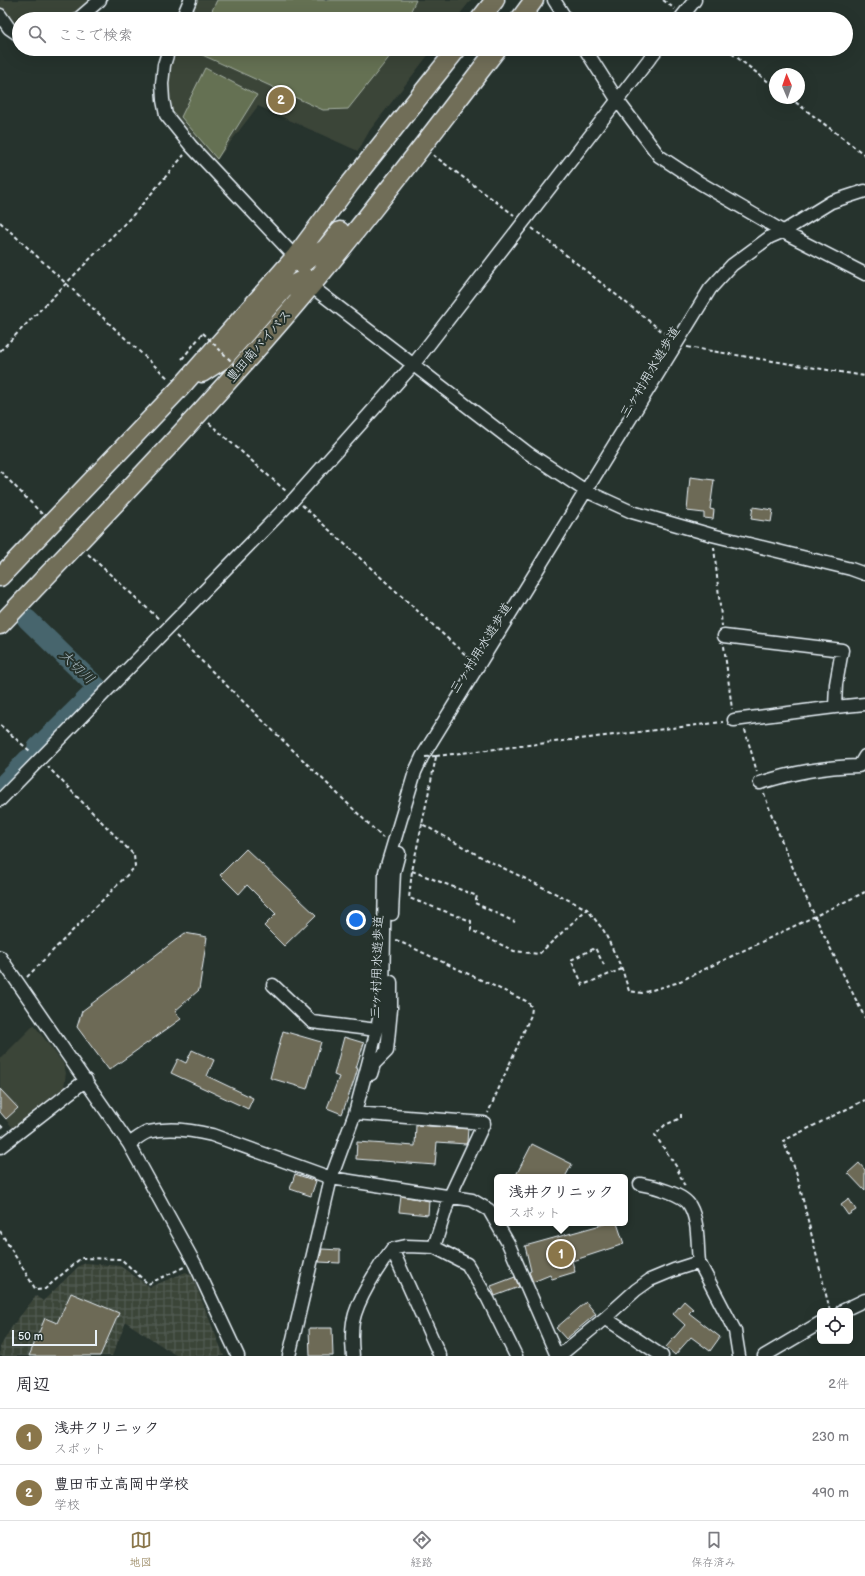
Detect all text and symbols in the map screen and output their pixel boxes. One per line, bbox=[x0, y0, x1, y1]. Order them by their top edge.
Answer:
search box bbox=[12, 12, 853, 56]
icon: search bbox=[26, 23, 48, 45]
text: ここで検索 bbox=[58, 26, 133, 45]
north arrow bbox=[769, 68, 805, 104]
pin: 2 bbox=[268, 85, 294, 115]
street label: 豊田南バイパス bbox=[223, 307, 295, 385]
street label: 三ヶ村用水遊歩道 bbox=[616, 323, 684, 421]
street label: 三ヶ村用水遊歩道 bbox=[447, 600, 515, 696]
water label: 大切川 bbox=[56, 646, 98, 688]
your location bbox=[346, 910, 366, 930]
street label: 三ヶ村用水遊歩道 bbox=[367, 915, 387, 1019]
popup bbox=[494, 1174, 628, 1226]
text: 浅井クリニック bbox=[508, 1183, 614, 1202]
text: スポット bbox=[508, 1205, 561, 1221]
pin: 1 bbox=[548, 1239, 574, 1269]
map controls bbox=[817, 1308, 853, 1344]
button: locate bbox=[817, 1308, 853, 1344]
scale bar bbox=[12, 1328, 97, 1347]
text: 50 m bbox=[18, 1330, 43, 1343]
text: 周辺 bbox=[16, 1375, 50, 1395]
text: 2件 bbox=[828, 1376, 849, 1392]
text: 浅井クリニック bbox=[54, 1419, 159, 1438]
text: 1 bbox=[26, 1429, 32, 1445]
text: 230 m bbox=[812, 1429, 849, 1445]
text: スポット bbox=[54, 1441, 106, 1457]
text: 豊田市立高岡中学校 bbox=[54, 1475, 189, 1494]
text: 2 bbox=[25, 1485, 33, 1501]
text: 490 m bbox=[812, 1485, 849, 1501]
text: 学校 bbox=[54, 1497, 80, 1513]
tab: 地図 bbox=[130, 1529, 152, 1569]
tab: 経路 bbox=[411, 1529, 433, 1569]
tab: 保存済み bbox=[692, 1529, 736, 1569]

